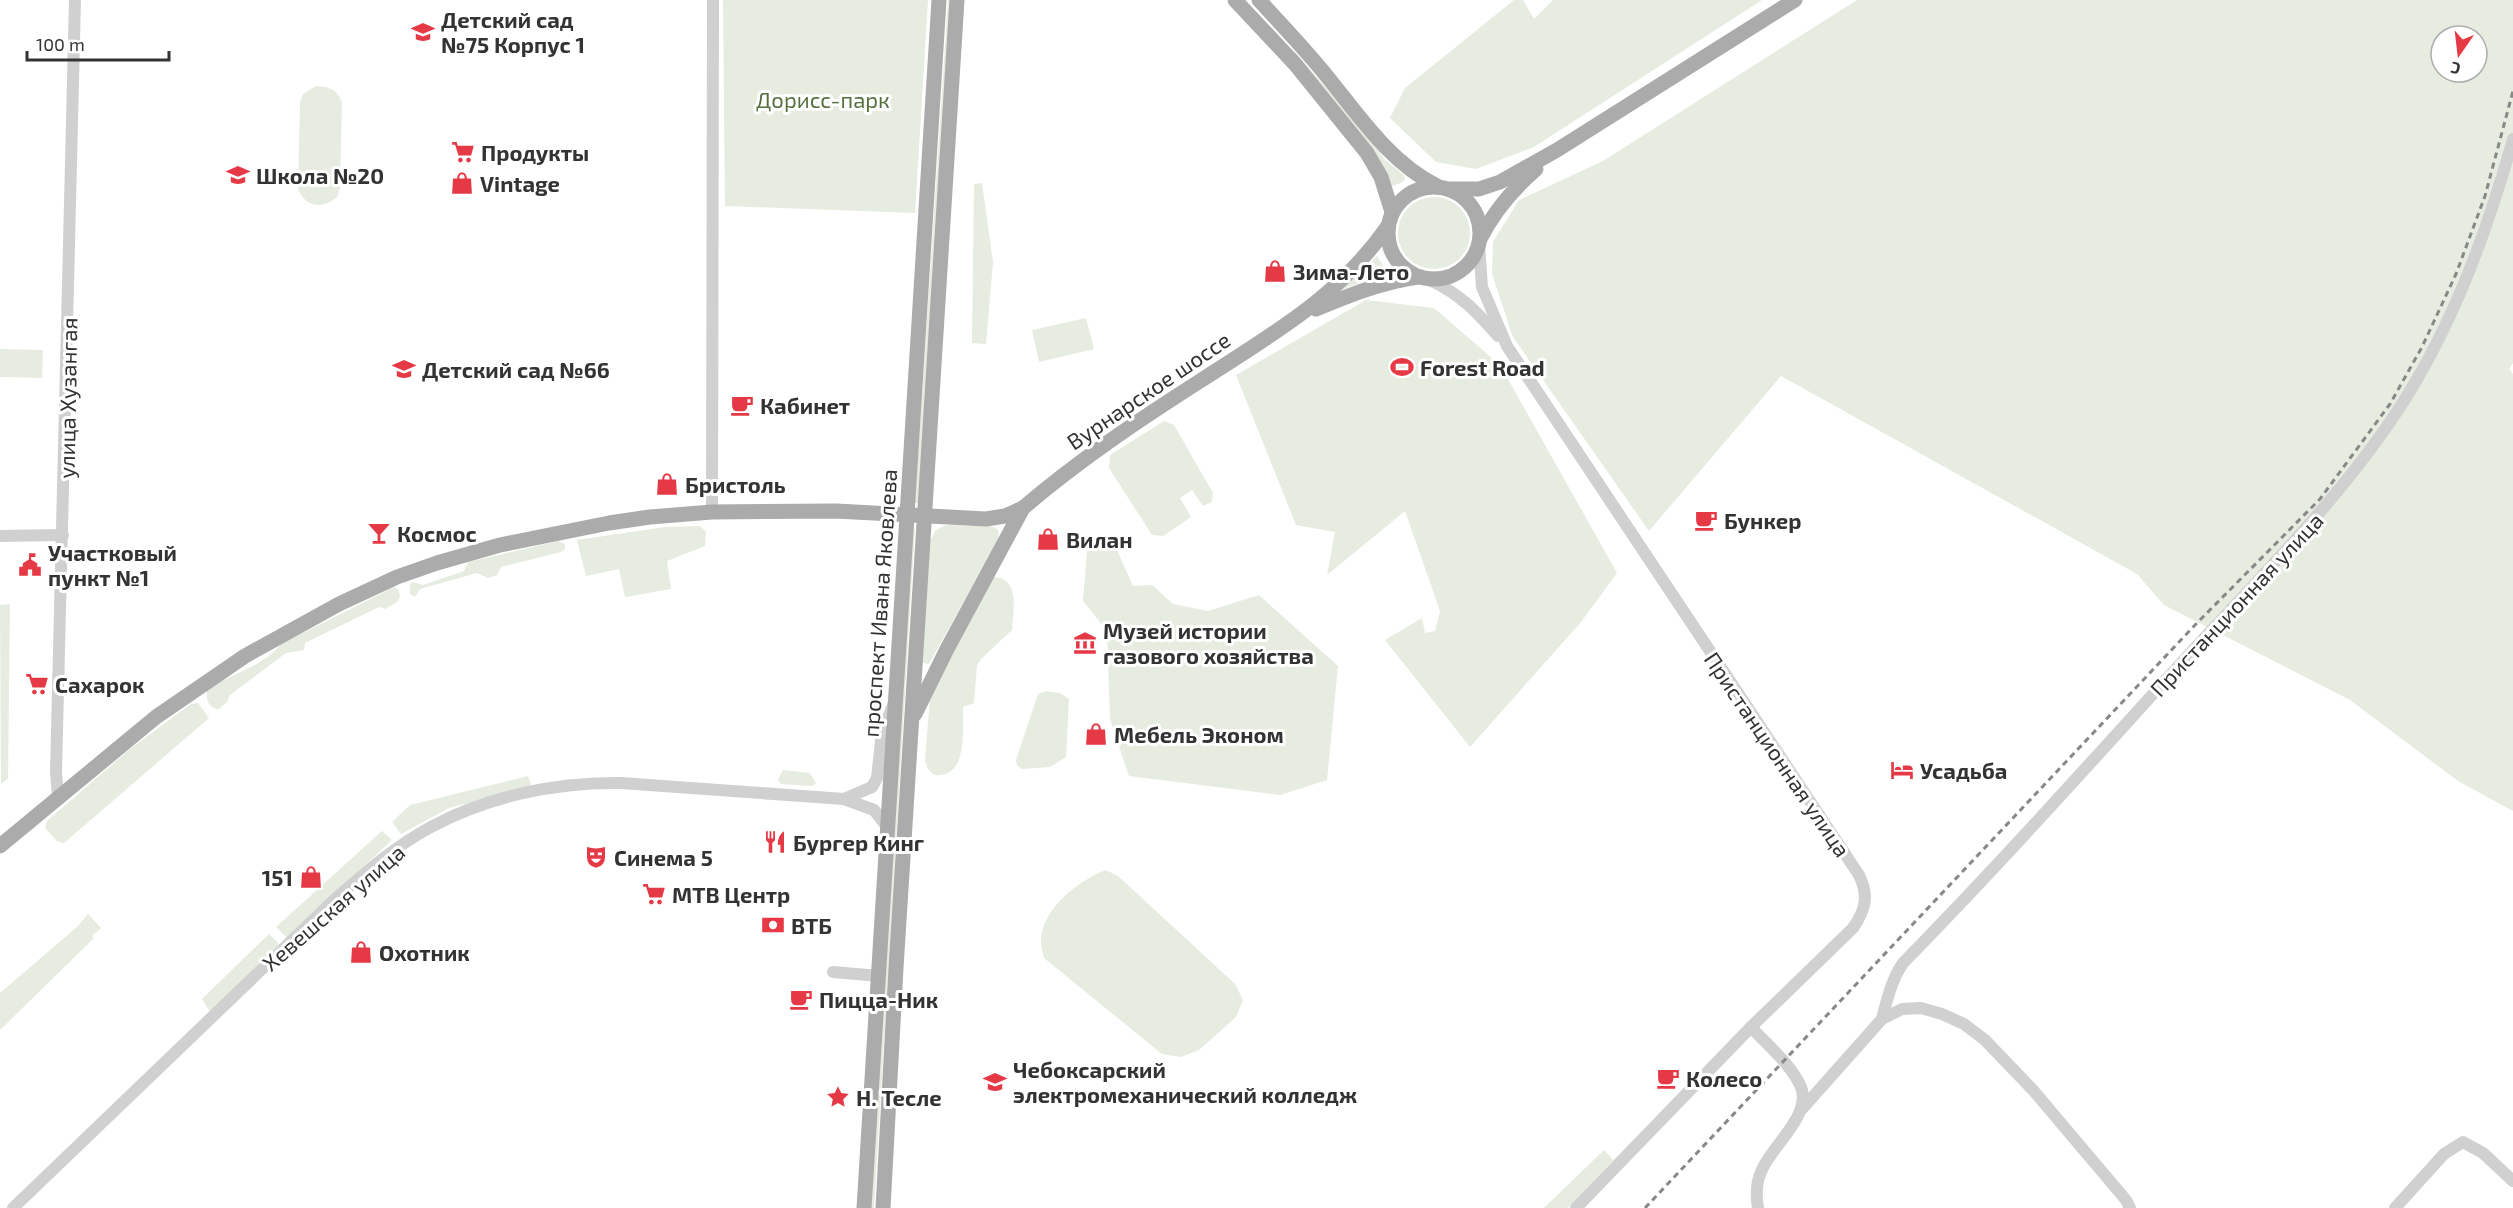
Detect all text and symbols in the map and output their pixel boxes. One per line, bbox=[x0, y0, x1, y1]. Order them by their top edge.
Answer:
place label: Детский сад №75 Корпус 1 bbox=[441, 6, 585, 57]
school or university icon: Детский сад №75 Корпус 1 bbox=[410, 19, 436, 45]
scale bar bbox=[27, 24, 170, 62]
north arrow bbox=[2429, 24, 2489, 84]
text: 100 m bbox=[36, 33, 85, 55]
text: С bbox=[2448, 59, 2462, 79]
park label: Дорисс-парк bbox=[756, 86, 890, 112]
supermarket icon: Продукты bbox=[450, 139, 476, 165]
place label: Продукты bbox=[481, 139, 589, 165]
school or university icon: Школа №20 bbox=[225, 162, 251, 188]
place label: Школа №20 bbox=[256, 162, 384, 188]
shop icon: Vintage bbox=[449, 170, 475, 196]
place label: Vintage bbox=[480, 170, 560, 196]
shop icon: Зима-Лето bbox=[1262, 258, 1288, 284]
place label: Зима-Лето bbox=[1293, 258, 1409, 284]
street label: улица Хузангая bbox=[53, 317, 82, 479]
street label: Вурнарское шоссе bbox=[1061, 326, 1235, 455]
sports icon: Forest Road bbox=[1389, 354, 1415, 380]
place label: Forest Road bbox=[1420, 354, 1545, 380]
school or university icon: Детский сад №66 bbox=[391, 356, 417, 382]
place label: Детский сад №66 bbox=[422, 356, 610, 382]
cafe icon: Кабинет bbox=[729, 392, 755, 418]
place label: Кабинет bbox=[760, 392, 850, 418]
street label: проспект Ивана Яковлева bbox=[857, 468, 901, 738]
shop icon: Бристоль bbox=[654, 471, 680, 497]
place label: Бристоль bbox=[685, 471, 786, 497]
cafe icon: Бункер bbox=[1693, 507, 1719, 533]
place label: Бункер bbox=[1724, 507, 1801, 533]
street label: Пристанционная улица bbox=[2144, 507, 2329, 702]
bar icon: Космос bbox=[366, 520, 392, 546]
place label: Космос bbox=[397, 520, 477, 546]
shop icon: Вилан bbox=[1035, 526, 1061, 552]
place label: Вилан bbox=[1066, 526, 1132, 552]
place label: Участковый пункт №1 bbox=[48, 539, 177, 590]
public building icon: Участковый пункт №1 bbox=[17, 552, 43, 578]
place label: Музей истории газового хозяйства bbox=[1103, 617, 1314, 668]
museum icon: Музей истории газового хозяйства bbox=[1072, 630, 1098, 656]
street label: Пристанционная улица bbox=[1699, 647, 1856, 862]
supermarket icon: Сахарок bbox=[24, 671, 50, 697]
place label: Сахарок bbox=[55, 671, 144, 697]
shop icon: Мебель Эконом bbox=[1083, 721, 1109, 747]
place label: Мебель Эконом bbox=[1114, 721, 1284, 747]
hotel icon: Усадьба bbox=[1889, 757, 1915, 783]
place label: Усадьба bbox=[1920, 757, 2007, 783]
restaurant icon: Бургер Кинг bbox=[762, 829, 788, 855]
place label: Бургер Кинг bbox=[793, 829, 924, 855]
street label: Хевешская улица bbox=[257, 838, 410, 977]
theatre icon: Синема 5 bbox=[583, 844, 609, 870]
place label: Синема 5 bbox=[614, 844, 713, 870]
place label: 151 bbox=[262, 864, 293, 890]
shop icon: 151 bbox=[298, 864, 324, 890]
supermarket icon: МТВ Центр bbox=[641, 881, 667, 907]
place label: МТВ Центр bbox=[672, 881, 790, 907]
bank icon: ВТБ bbox=[760, 912, 786, 938]
place label: ВТБ bbox=[791, 912, 832, 938]
shop icon: Охотник bbox=[348, 939, 374, 965]
place label: Охотник bbox=[379, 939, 470, 965]
cafe icon: Пицца-Ник bbox=[788, 986, 814, 1012]
place label: Пицца-Ник bbox=[819, 986, 938, 1012]
place label: Чебоксарский электромеханический колледж bbox=[1013, 1056, 1357, 1107]
cafe icon: Колесо bbox=[1655, 1065, 1681, 1091]
place label: Колесо bbox=[1686, 1065, 1762, 1091]
school or university icon: Чебоксарский электромеханический колледж bbox=[982, 1069, 1008, 1095]
place icon: Н. Тесле bbox=[825, 1084, 851, 1110]
place label: Н. Тесле bbox=[856, 1084, 942, 1110]

